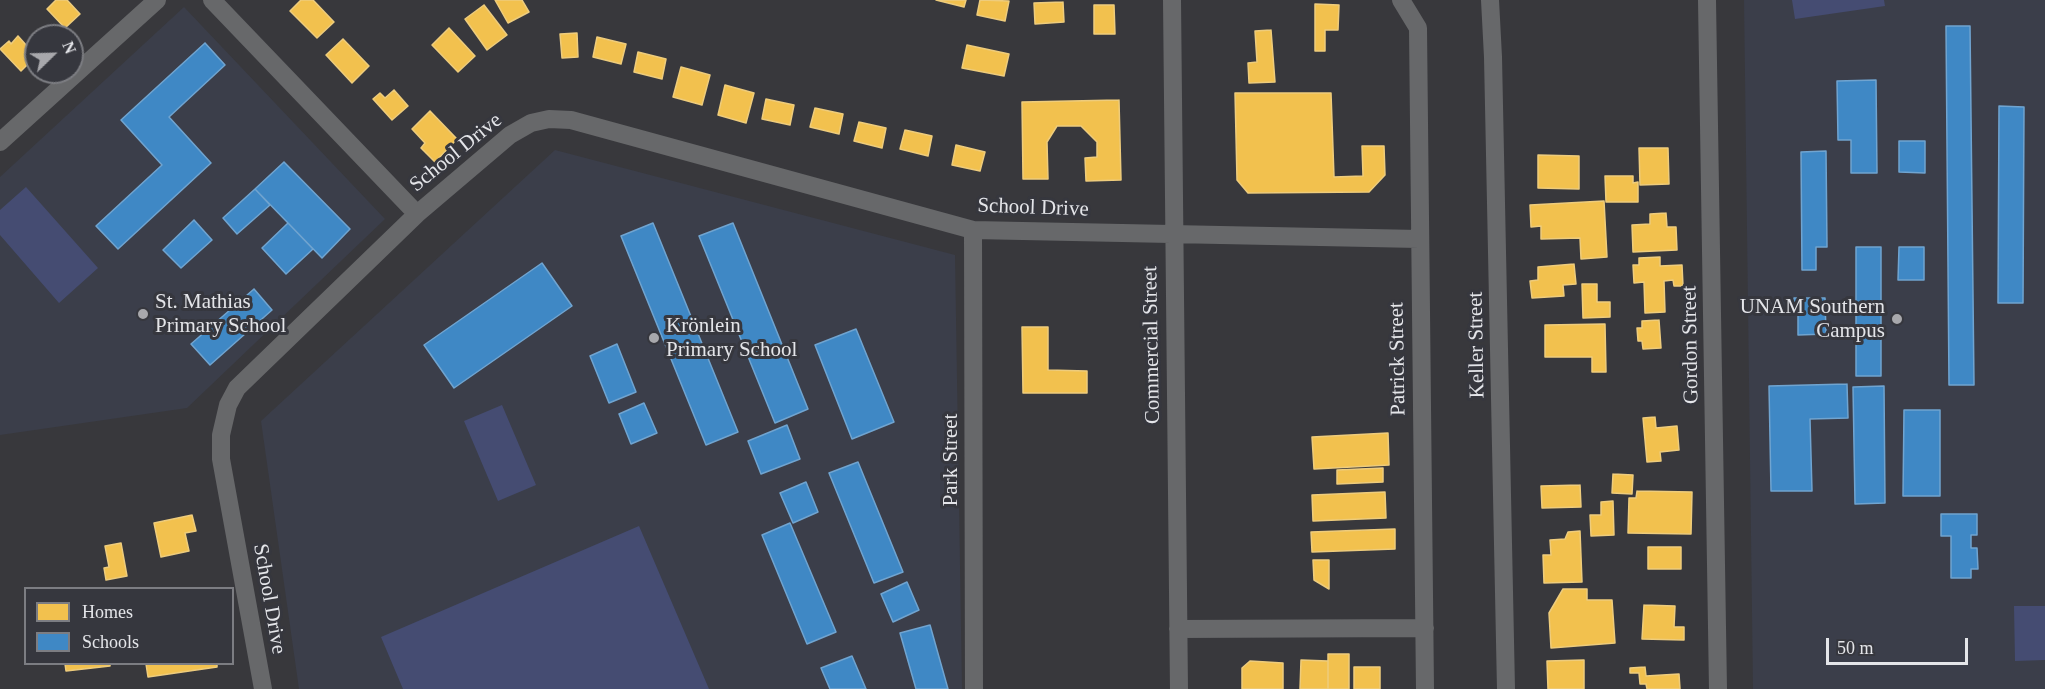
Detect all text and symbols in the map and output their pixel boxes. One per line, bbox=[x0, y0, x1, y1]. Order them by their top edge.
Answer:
north arrow bbox=[24, 24, 84, 84]
text: N bbox=[59, 39, 79, 56]
street label: School Drive bbox=[405, 108, 507, 198]
street label: School Drive bbox=[977, 193, 1089, 223]
street label: Commercial Street bbox=[1138, 266, 1166, 424]
street label: Gordon Street bbox=[1677, 286, 1705, 404]
place label: St. Mathias Primary School bbox=[155, 289, 286, 339]
street label: Keller Street bbox=[1463, 291, 1491, 399]
place label: UNAM Southern Campus bbox=[1740, 294, 1885, 344]
street label: Patrick Street bbox=[1384, 302, 1412, 416]
marker: St. Mathias Primary School bbox=[136, 307, 150, 321]
marker: UNAM Southern Campus bbox=[1890, 312, 1904, 326]
place label: Krönlein Primary School bbox=[666, 313, 797, 363]
marker: Krönlein Primary School bbox=[647, 331, 661, 345]
street label: Park Street bbox=[938, 414, 964, 506]
street label: School Drive bbox=[247, 542, 291, 656]
legend bbox=[24, 587, 234, 665]
text: Homes bbox=[82, 602, 133, 622]
scale bar bbox=[1829, 626, 1972, 664]
text: Schools bbox=[82, 632, 139, 652]
text: 50 m bbox=[1837, 638, 1874, 658]

